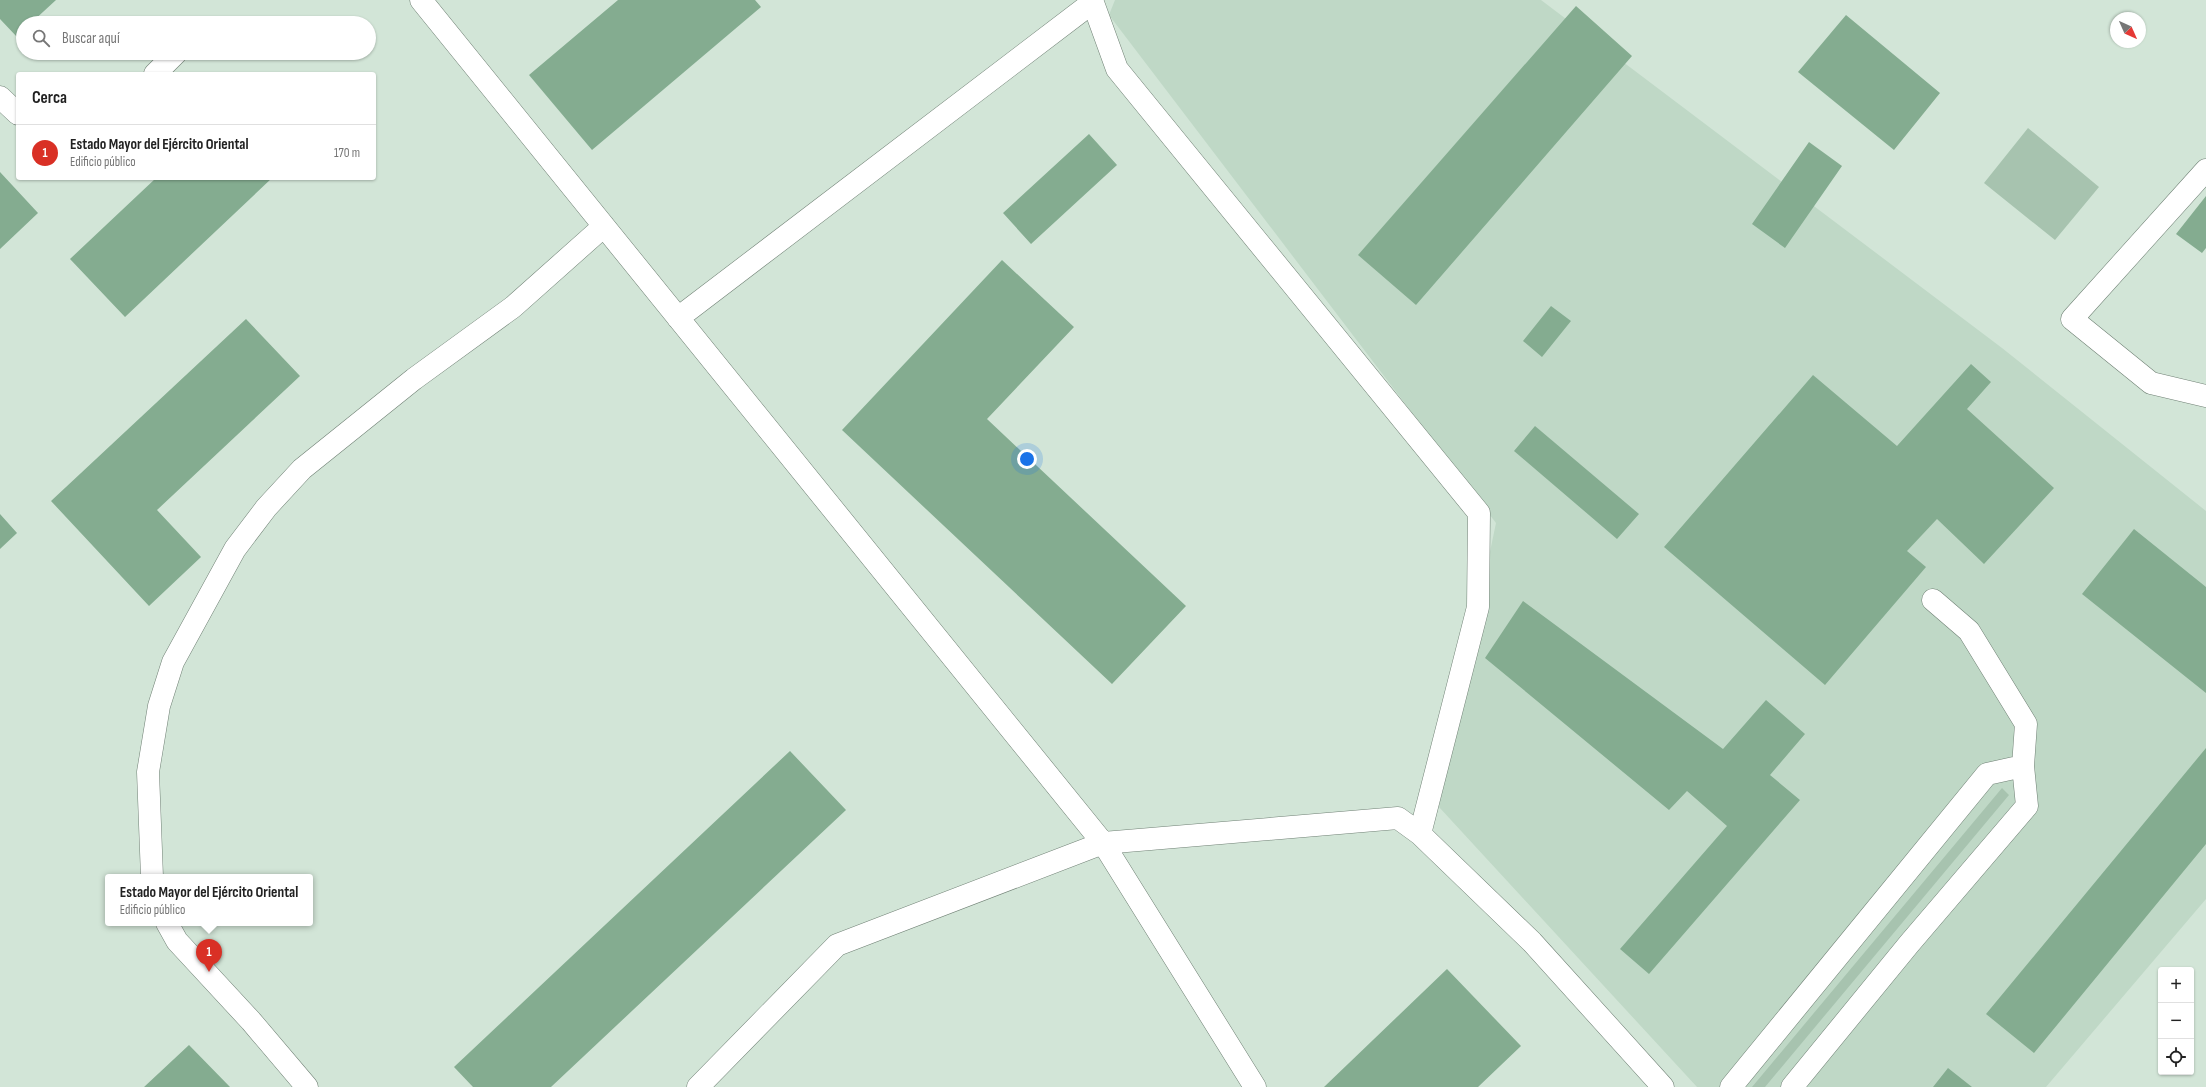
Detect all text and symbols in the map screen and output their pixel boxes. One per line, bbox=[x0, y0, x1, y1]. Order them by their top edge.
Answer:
north arrow bbox=[2110, 12, 2146, 48]
search box bbox=[16, 16, 376, 60]
icon: search bbox=[30, 27, 52, 49]
text: Buscar aquí bbox=[62, 29, 120, 48]
text: Cerca bbox=[32, 88, 67, 108]
text: Estado Mayor del Ejército Oriental bbox=[70, 135, 249, 154]
text: 1 bbox=[42, 145, 48, 161]
text: 170 m bbox=[334, 145, 360, 161]
text: Edificio público bbox=[70, 154, 136, 170]
your location bbox=[1017, 449, 1037, 469]
popup bbox=[105, 874, 313, 926]
text: Estado Mayor del Ejército Oriental bbox=[120, 883, 298, 902]
text: Edificio público bbox=[120, 902, 186, 918]
pin: 1 bbox=[196, 939, 222, 972]
map controls bbox=[2158, 967, 2194, 1075]
button: + bbox=[2158, 967, 2194, 1003]
button: − bbox=[2158, 1003, 2194, 1039]
button: locate bbox=[2158, 1039, 2194, 1075]

